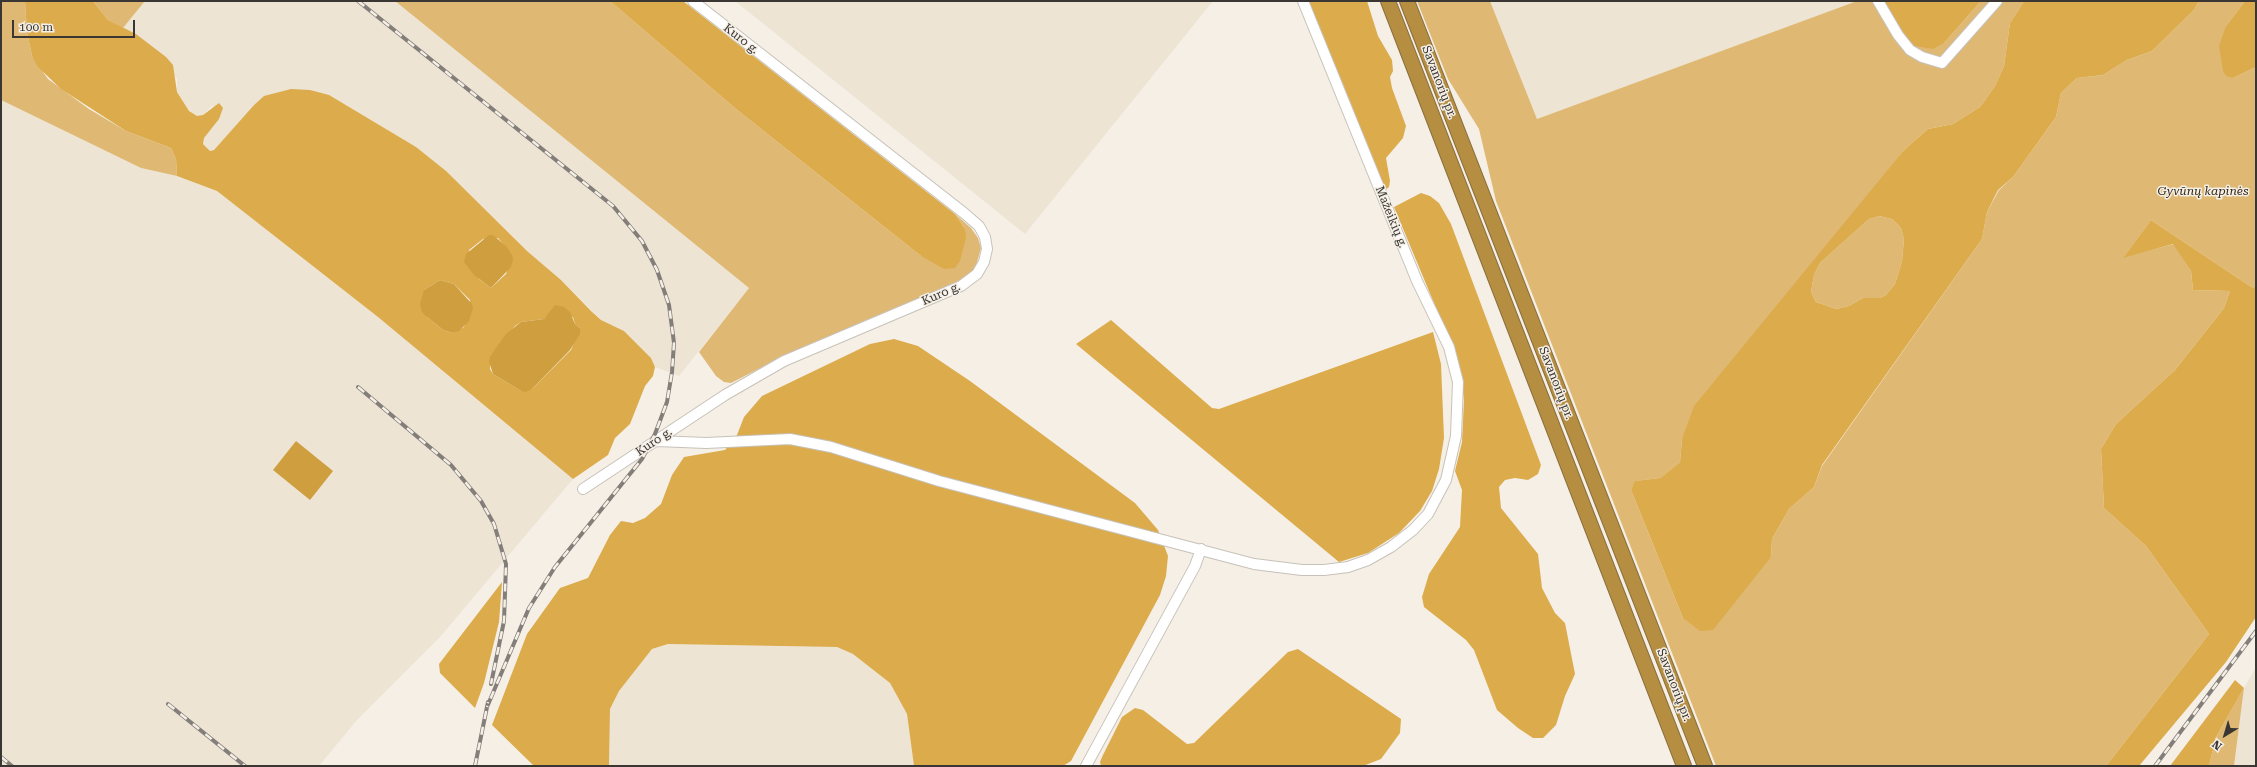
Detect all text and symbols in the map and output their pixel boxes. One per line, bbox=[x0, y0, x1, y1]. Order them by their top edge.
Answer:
scale bar bbox=[14, 12, 137, 38]
text: 100 m bbox=[19, 20, 53, 34]
street label: Kuro g. bbox=[721, 21, 761, 57]
street label: Savanorių pr. bbox=[1419, 44, 1459, 120]
street label: Mažeikių g. bbox=[1372, 184, 1410, 250]
park label: Gyvūnų kapinės bbox=[2157, 184, 2249, 198]
street label: Kuro g. bbox=[919, 279, 963, 309]
street label: Savanorių pr. bbox=[1536, 345, 1576, 421]
street label: Kuro g. bbox=[633, 425, 675, 459]
street label: Savanorių pr. bbox=[1654, 647, 1694, 723]
north arrow bbox=[2205, 715, 2245, 755]
text: N bbox=[2210, 737, 2225, 753]

